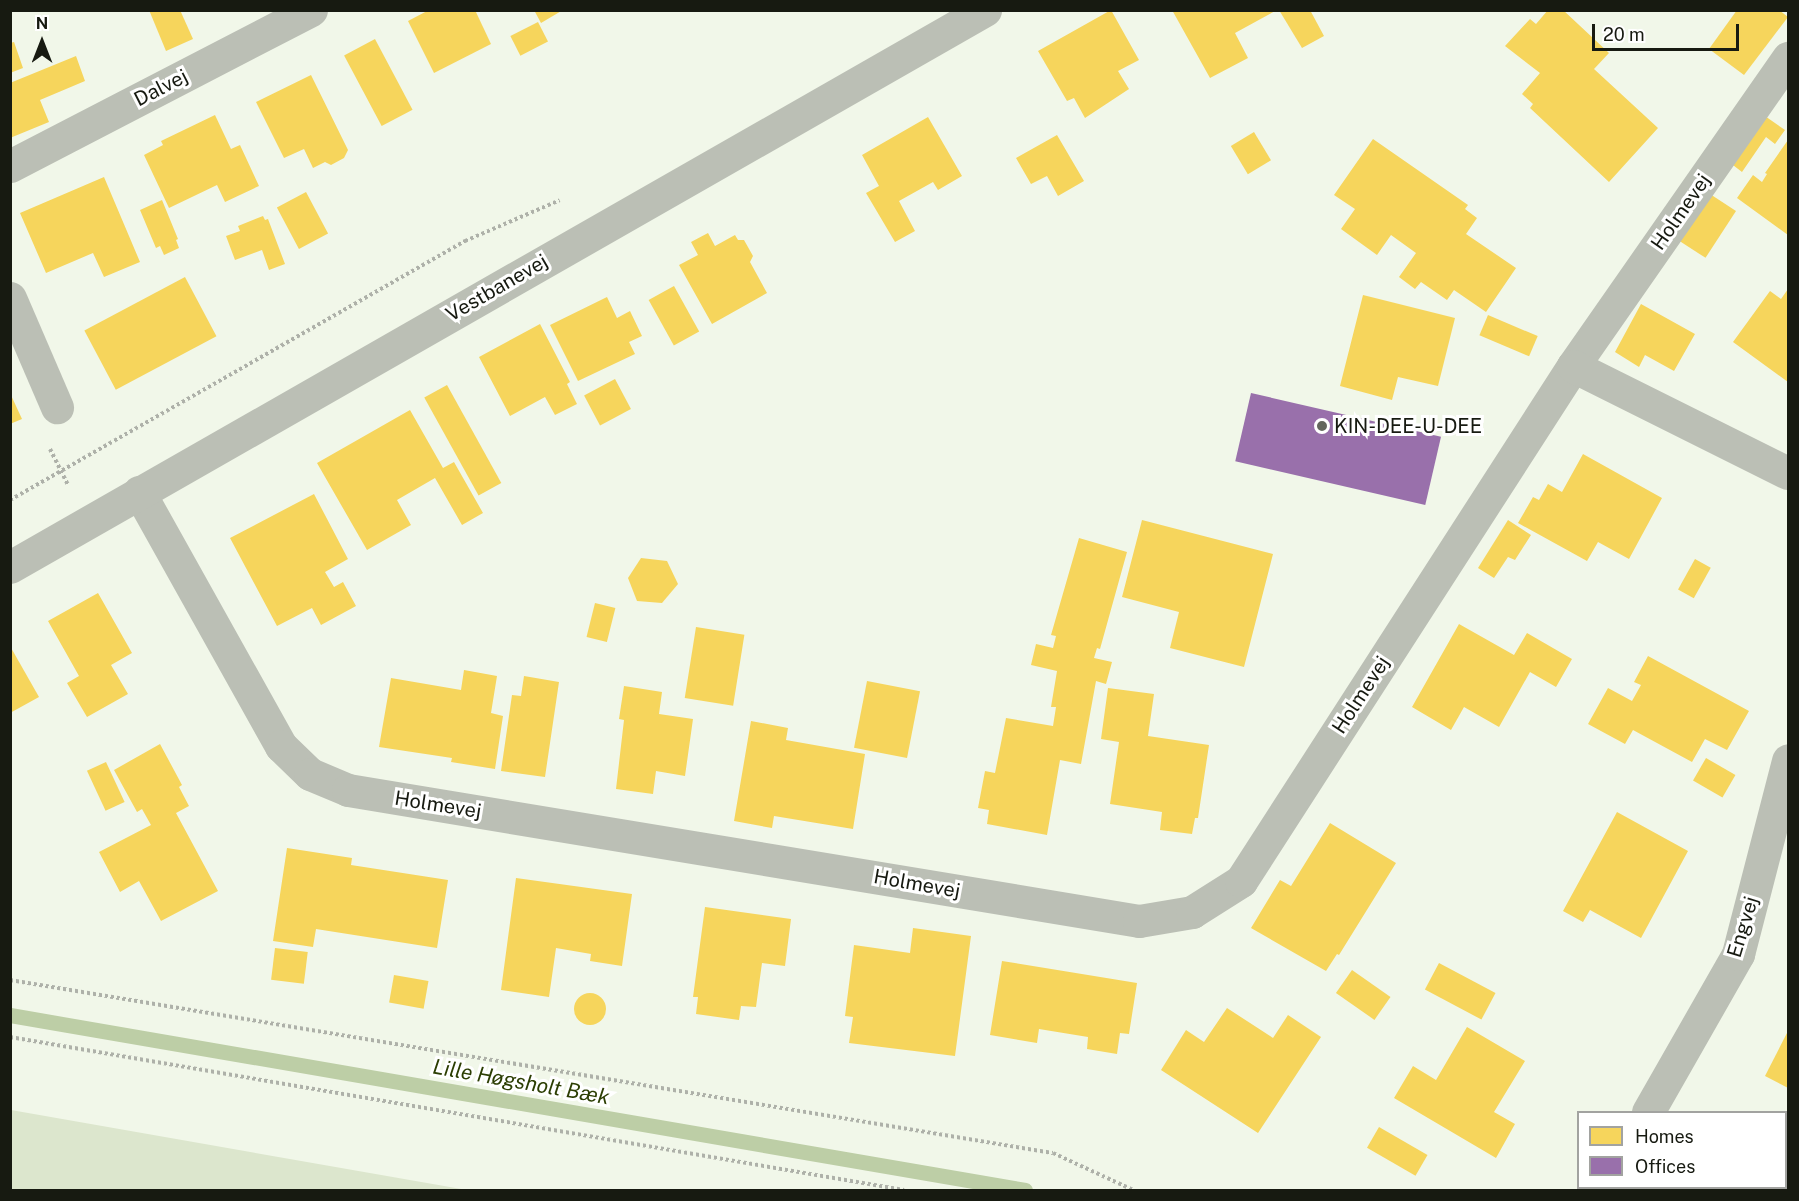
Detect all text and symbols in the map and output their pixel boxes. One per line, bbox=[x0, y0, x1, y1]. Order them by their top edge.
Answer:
north arrow bbox=[12, 12, 72, 72]
scale bar bbox=[1595, 12, 1742, 50]
text: N bbox=[36, 14, 48, 33]
text: 20 m bbox=[1603, 24, 1645, 45]
street label: Dalvej bbox=[130, 64, 192, 112]
street label: Holmevej bbox=[1646, 169, 1716, 255]
street label: Vestbanevej bbox=[442, 249, 552, 327]
place label: KIN-DEE-U-DEE bbox=[1334, 414, 1482, 438]
marker: KIN-DEE-U-DEE bbox=[1315, 419, 1329, 433]
street label: Holmevej bbox=[1327, 652, 1395, 738]
street label: Holmevej bbox=[393, 786, 483, 824]
street label: Holmevej bbox=[872, 865, 962, 903]
street label: Engvej bbox=[1722, 894, 1764, 960]
water label: Lille Høgsholt Bæk bbox=[431, 1054, 611, 1110]
legend bbox=[1577, 1111, 1787, 1189]
text: Homes bbox=[1635, 1126, 1694, 1147]
text: Offices bbox=[1635, 1156, 1695, 1177]

